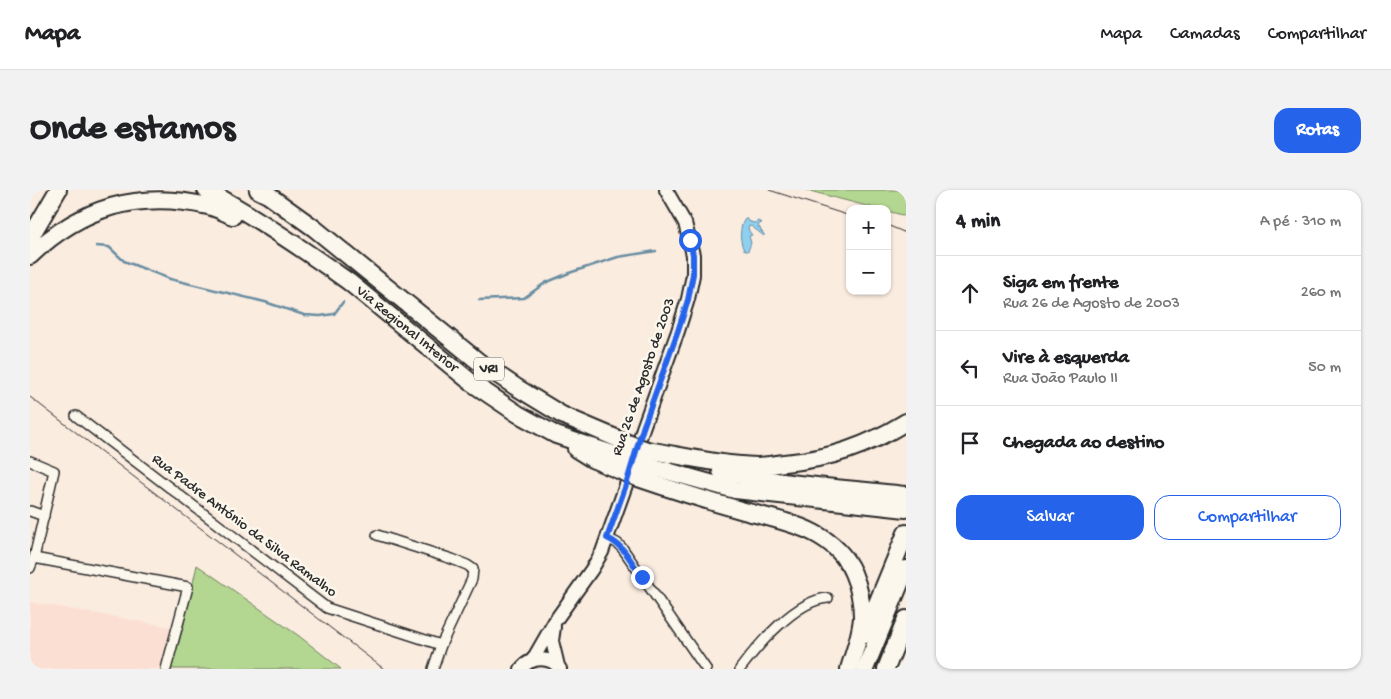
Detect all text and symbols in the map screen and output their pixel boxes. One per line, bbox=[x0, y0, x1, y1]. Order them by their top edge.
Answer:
text: Mapa bbox=[25, 20, 80, 49]
text: Mapa bbox=[1101, 24, 1142, 45]
text: Camadas bbox=[1170, 24, 1240, 45]
text: Compartilhar bbox=[1268, 24, 1366, 45]
button: Rotas bbox=[1274, 108, 1361, 153]
text: Onde estamos bbox=[30, 110, 235, 151]
map controls bbox=[846, 205, 891, 295]
button: + bbox=[846, 205, 891, 250]
text: 4 min bbox=[956, 210, 1000, 235]
text: A pé · 310 m bbox=[1260, 213, 1341, 232]
route start bbox=[679, 229, 702, 252]
button: − bbox=[846, 250, 891, 295]
text: Siga em frente bbox=[1003, 272, 1119, 295]
icon: ahead bbox=[956, 279, 984, 307]
street label: Via Regional Interior bbox=[351, 281, 463, 378]
text: 260 m bbox=[1301, 284, 1341, 303]
street label: Rua 26 de Agosto de 2003 bbox=[609, 295, 680, 458]
text: Rua 26 de Agosto de 2003 bbox=[1003, 295, 1180, 314]
text: Vire à esquerda bbox=[1003, 347, 1129, 370]
icon: left bbox=[956, 354, 984, 382]
road number: VRI bbox=[474, 358, 504, 380]
text: 50 m bbox=[1308, 359, 1341, 378]
text: Rua João Paulo II bbox=[1003, 370, 1118, 389]
icon: arrive bbox=[956, 429, 984, 457]
text: Chegada ao destino bbox=[1003, 432, 1164, 455]
street label: Rua Padre António da Silva Ramalho bbox=[148, 450, 340, 602]
button: Salvar bbox=[956, 495, 1144, 540]
button: Compartilhar bbox=[1154, 495, 1341, 540]
route end bbox=[631, 566, 654, 589]

